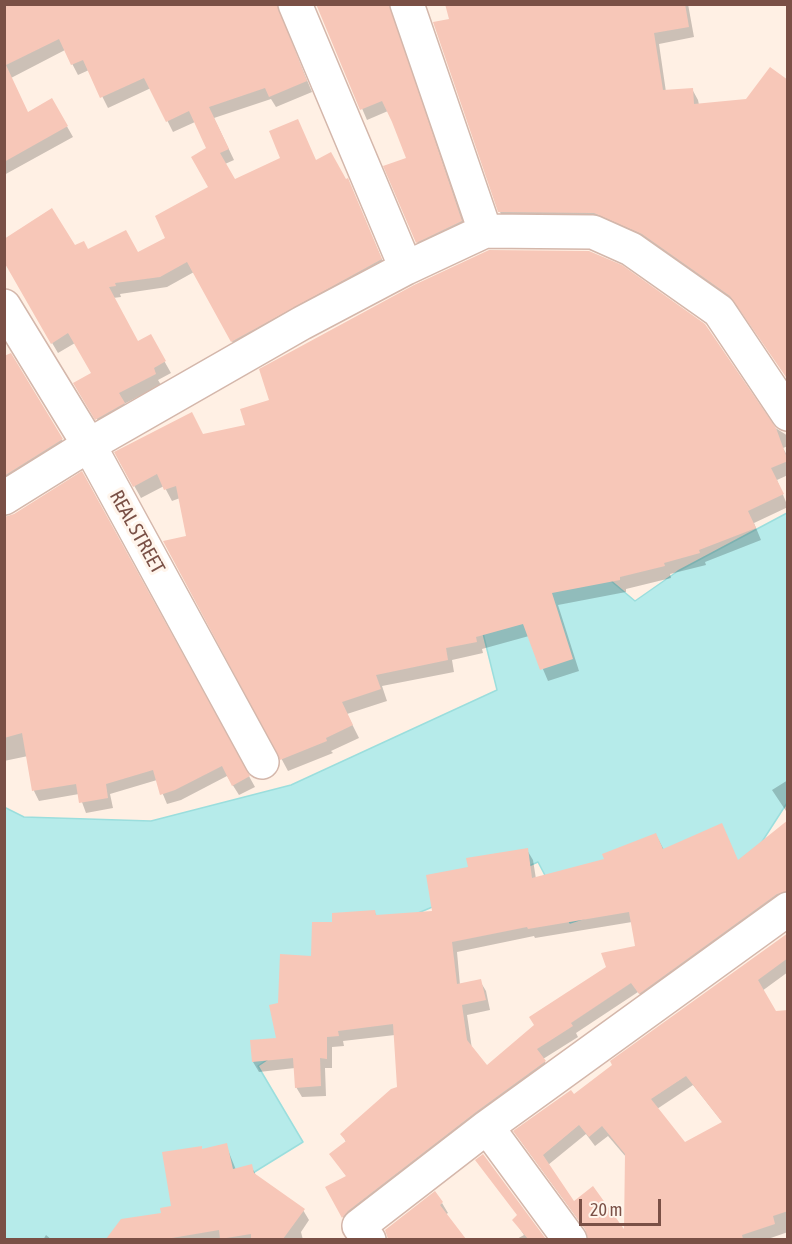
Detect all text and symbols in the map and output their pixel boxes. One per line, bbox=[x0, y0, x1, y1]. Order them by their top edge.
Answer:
street label: REAL STREET bbox=[104, 486, 170, 578]
scale bar bbox=[582, 1187, 664, 1225]
text: 20 m bbox=[590, 1199, 622, 1220]

